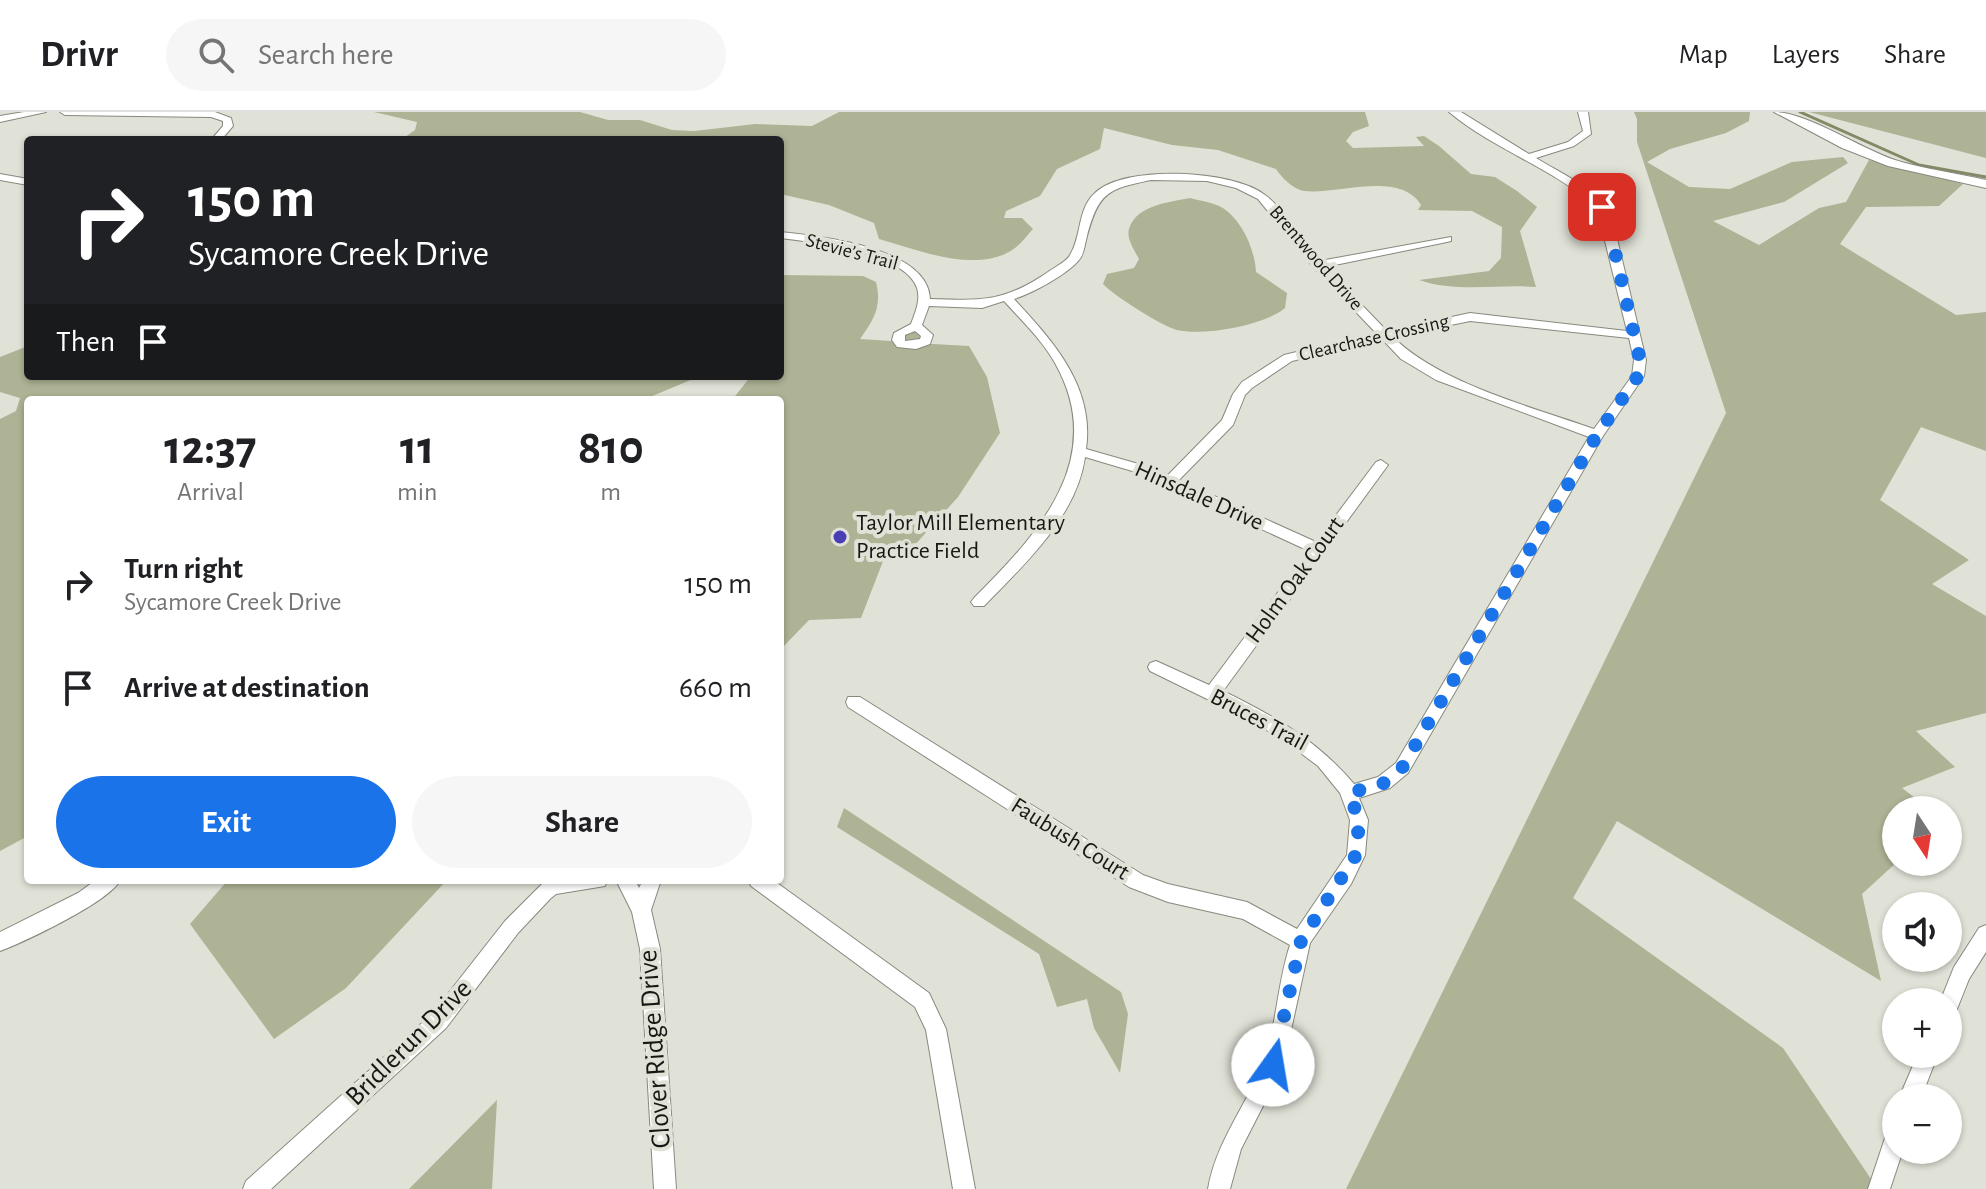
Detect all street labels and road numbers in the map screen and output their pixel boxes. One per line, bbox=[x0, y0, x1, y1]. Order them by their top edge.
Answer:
street label: Brentwood Drive bbox=[1265, 202, 1367, 314]
street label: Stevie’s Trail bbox=[804, 230, 900, 274]
street label: Clearchase Crossing bbox=[1297, 311, 1451, 365]
street label: Hinsdale Drive bbox=[1131, 457, 1267, 535]
street label: Holm Oak Court bbox=[1241, 512, 1349, 647]
street label: Bruces Trail bbox=[1206, 684, 1312, 756]
street label: Faubush Court bbox=[1007, 793, 1134, 885]
street label: Clover Ridge Drive bbox=[634, 949, 676, 1149]
street label: Bridlerun Drive bbox=[341, 975, 477, 1111]

